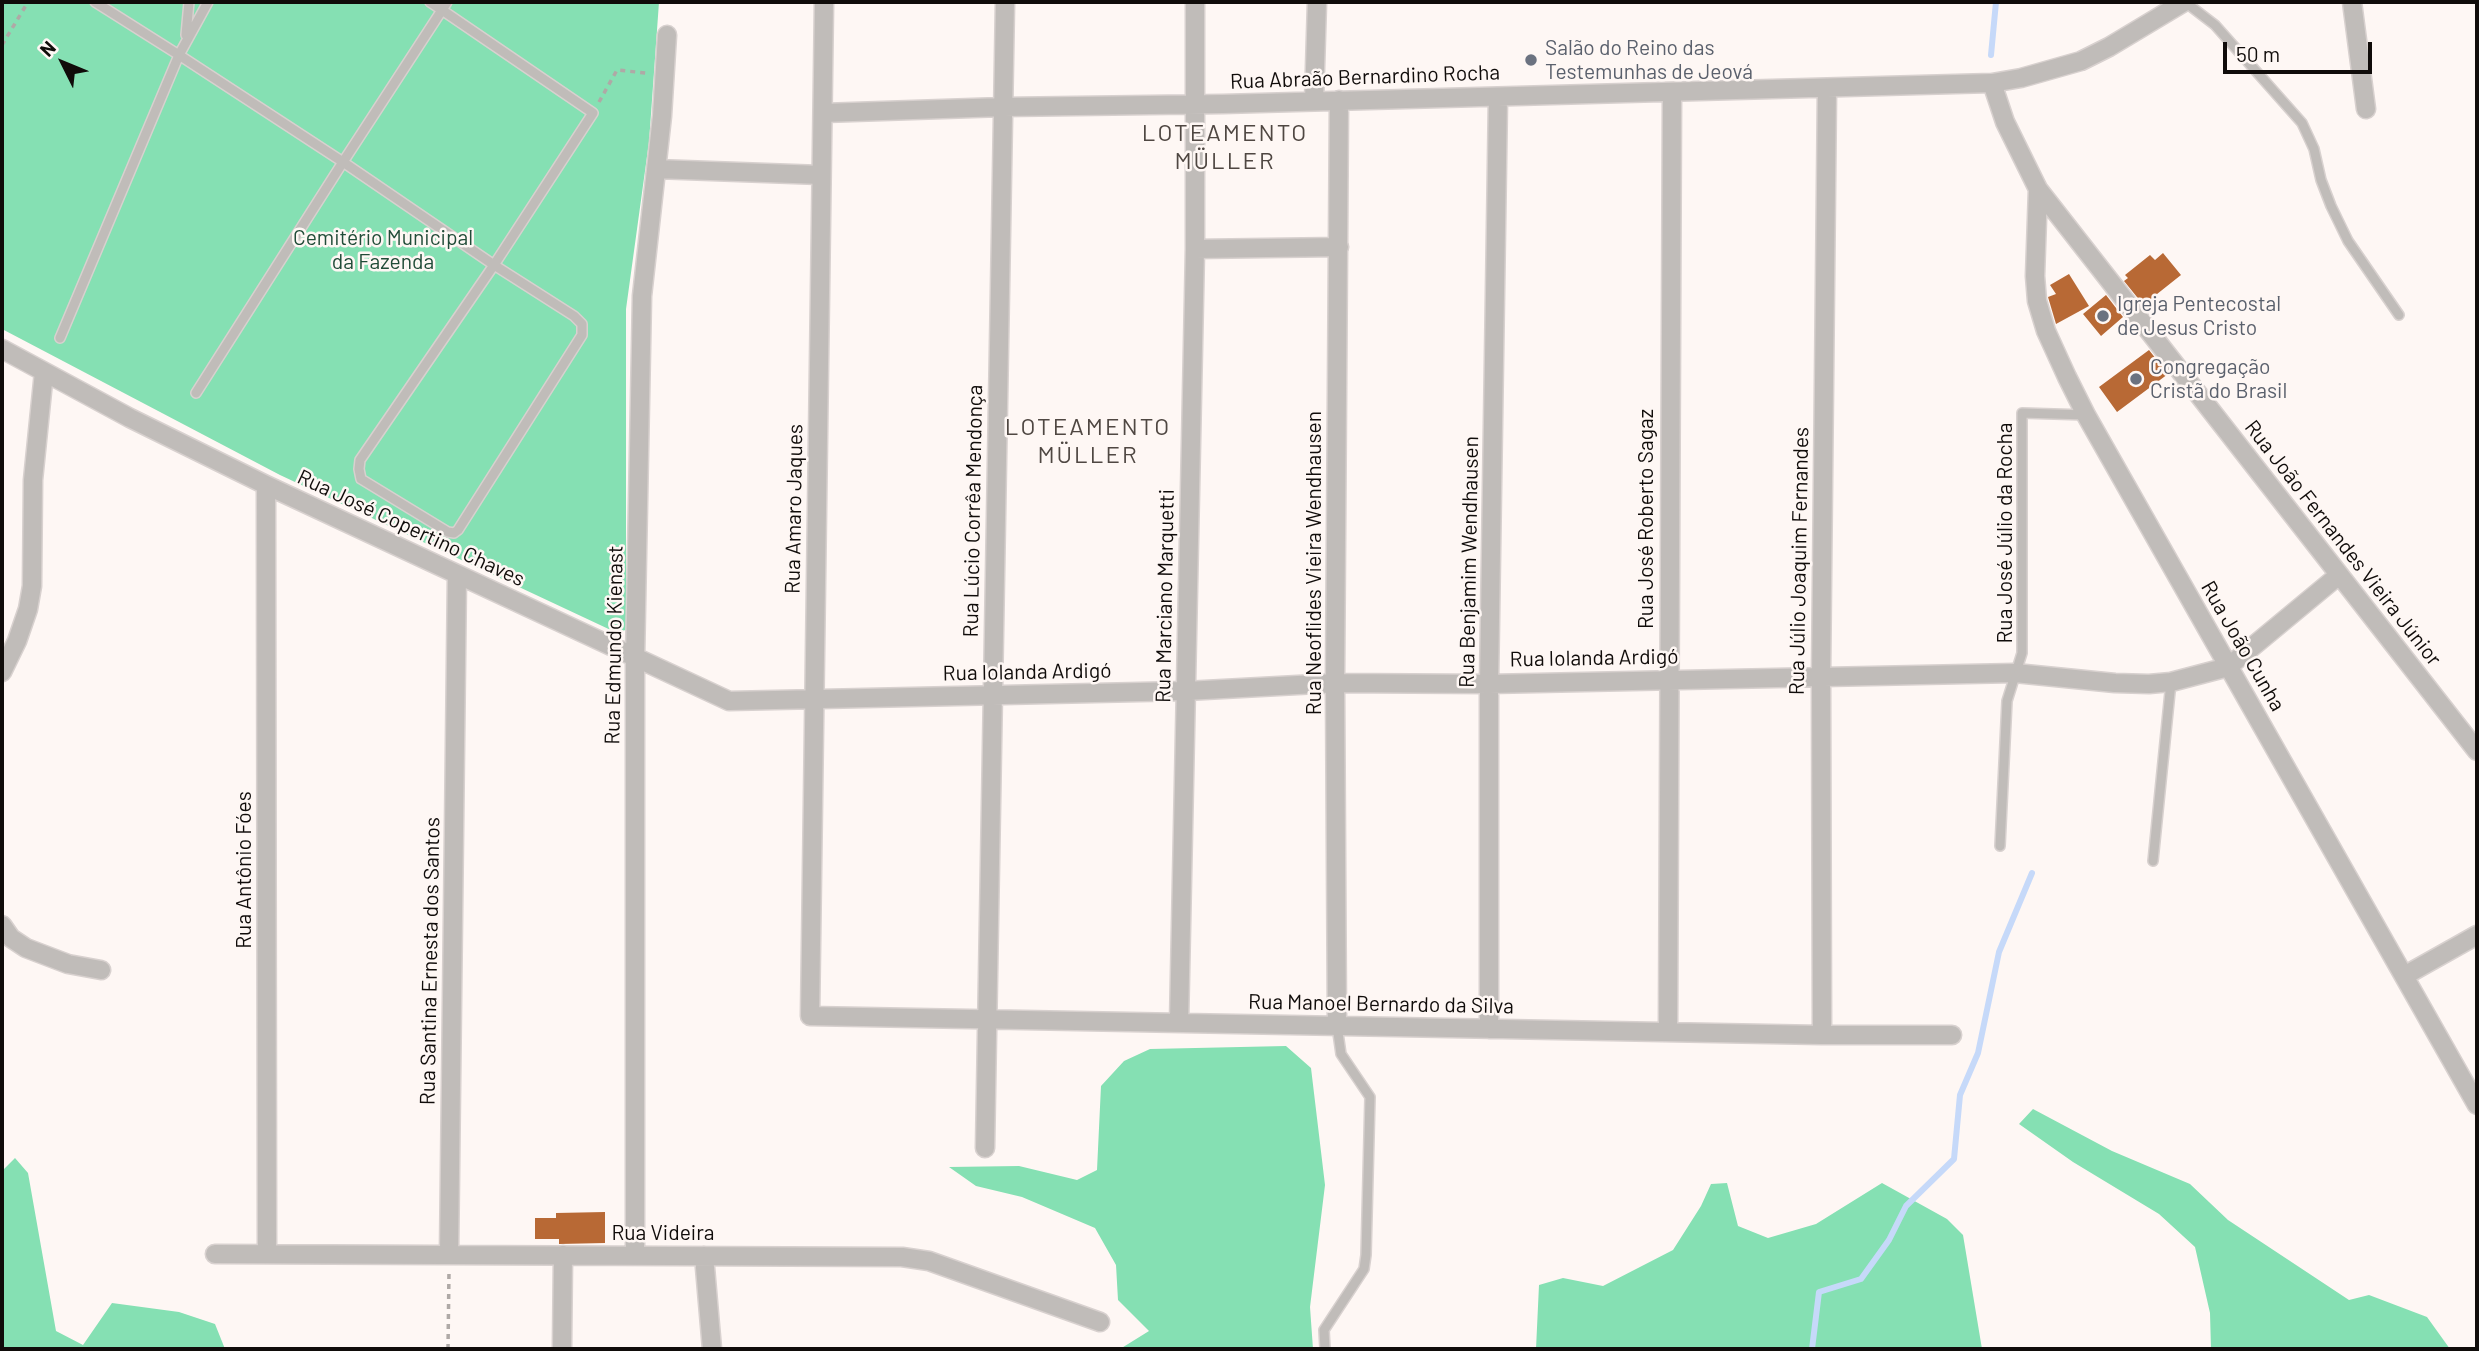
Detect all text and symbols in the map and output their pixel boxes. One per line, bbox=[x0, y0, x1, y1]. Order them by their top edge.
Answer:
north arrow bbox=[28, 28, 98, 98]
scale bar bbox=[2227, 28, 2376, 72]
place label: Salão do Reino das Testemunhas de Jeová bbox=[1545, 35, 1753, 85]
text: N bbox=[35, 36, 60, 61]
text: 50 m bbox=[2236, 41, 2280, 66]
marker: Salão do Reino das Testemunhas de Jeová bbox=[1523, 52, 1539, 68]
street label: Rua Abraão Bernardino Rocha bbox=[1230, 60, 1500, 94]
district label: LOTEAMENTO MÜLLER bbox=[1143, 119, 1307, 175]
park label: Cemitério Municipal da Fazenda bbox=[293, 225, 473, 275]
place label: Igreja Pentecostal de Jesus Cristo bbox=[2117, 291, 2281, 341]
marker: Igreja Pentecostal de Jesus Cristo bbox=[2095, 308, 2111, 324]
place label: Congregação Cristã do Brasil bbox=[2150, 354, 2287, 404]
marker: Congregação Cristã do Brasil bbox=[2128, 371, 2144, 387]
street label: Rua Lúcio Corrêa Mendonça bbox=[958, 384, 988, 638]
street label: Rua José Roberto Sagaz bbox=[1633, 409, 1659, 629]
street label: Rua Neoflides Vieira Wendhausen bbox=[1301, 411, 1327, 715]
district label: LOTEAMENTO MÜLLER bbox=[1006, 413, 1170, 469]
street label: Rua João Fernandes Vieira Júnior bbox=[2239, 415, 2447, 671]
street label: Rua José Júlio da Rocha bbox=[1992, 423, 2018, 643]
street label: Rua Amaro Jaques bbox=[780, 424, 808, 594]
street label: Rua Júlio Joaquim Fernandes bbox=[1784, 427, 1814, 695]
street label: Rua Benjamim Wendhausen bbox=[1454, 436, 1484, 688]
street label: Rua José Copertino Chaves bbox=[293, 464, 529, 592]
street label: Rua Marciano Marquetti bbox=[1151, 489, 1179, 703]
street label: Rua Edmundo Kienast bbox=[600, 545, 628, 745]
street label: Rua João Cunha bbox=[2196, 576, 2290, 716]
street label: Rua Iolanda Ardigó bbox=[1509, 644, 1679, 672]
street label: Rua Iolanda Ardigó bbox=[942, 658, 1112, 686]
street label: Rua Antônio Fóes bbox=[231, 791, 257, 949]
street label: Rua Santina Ernesta dos Santos bbox=[415, 817, 445, 1105]
street label: Rua Manoel Bernardo da Silva bbox=[1248, 989, 1514, 1019]
street label: Rua Videira bbox=[611, 1220, 715, 1246]

